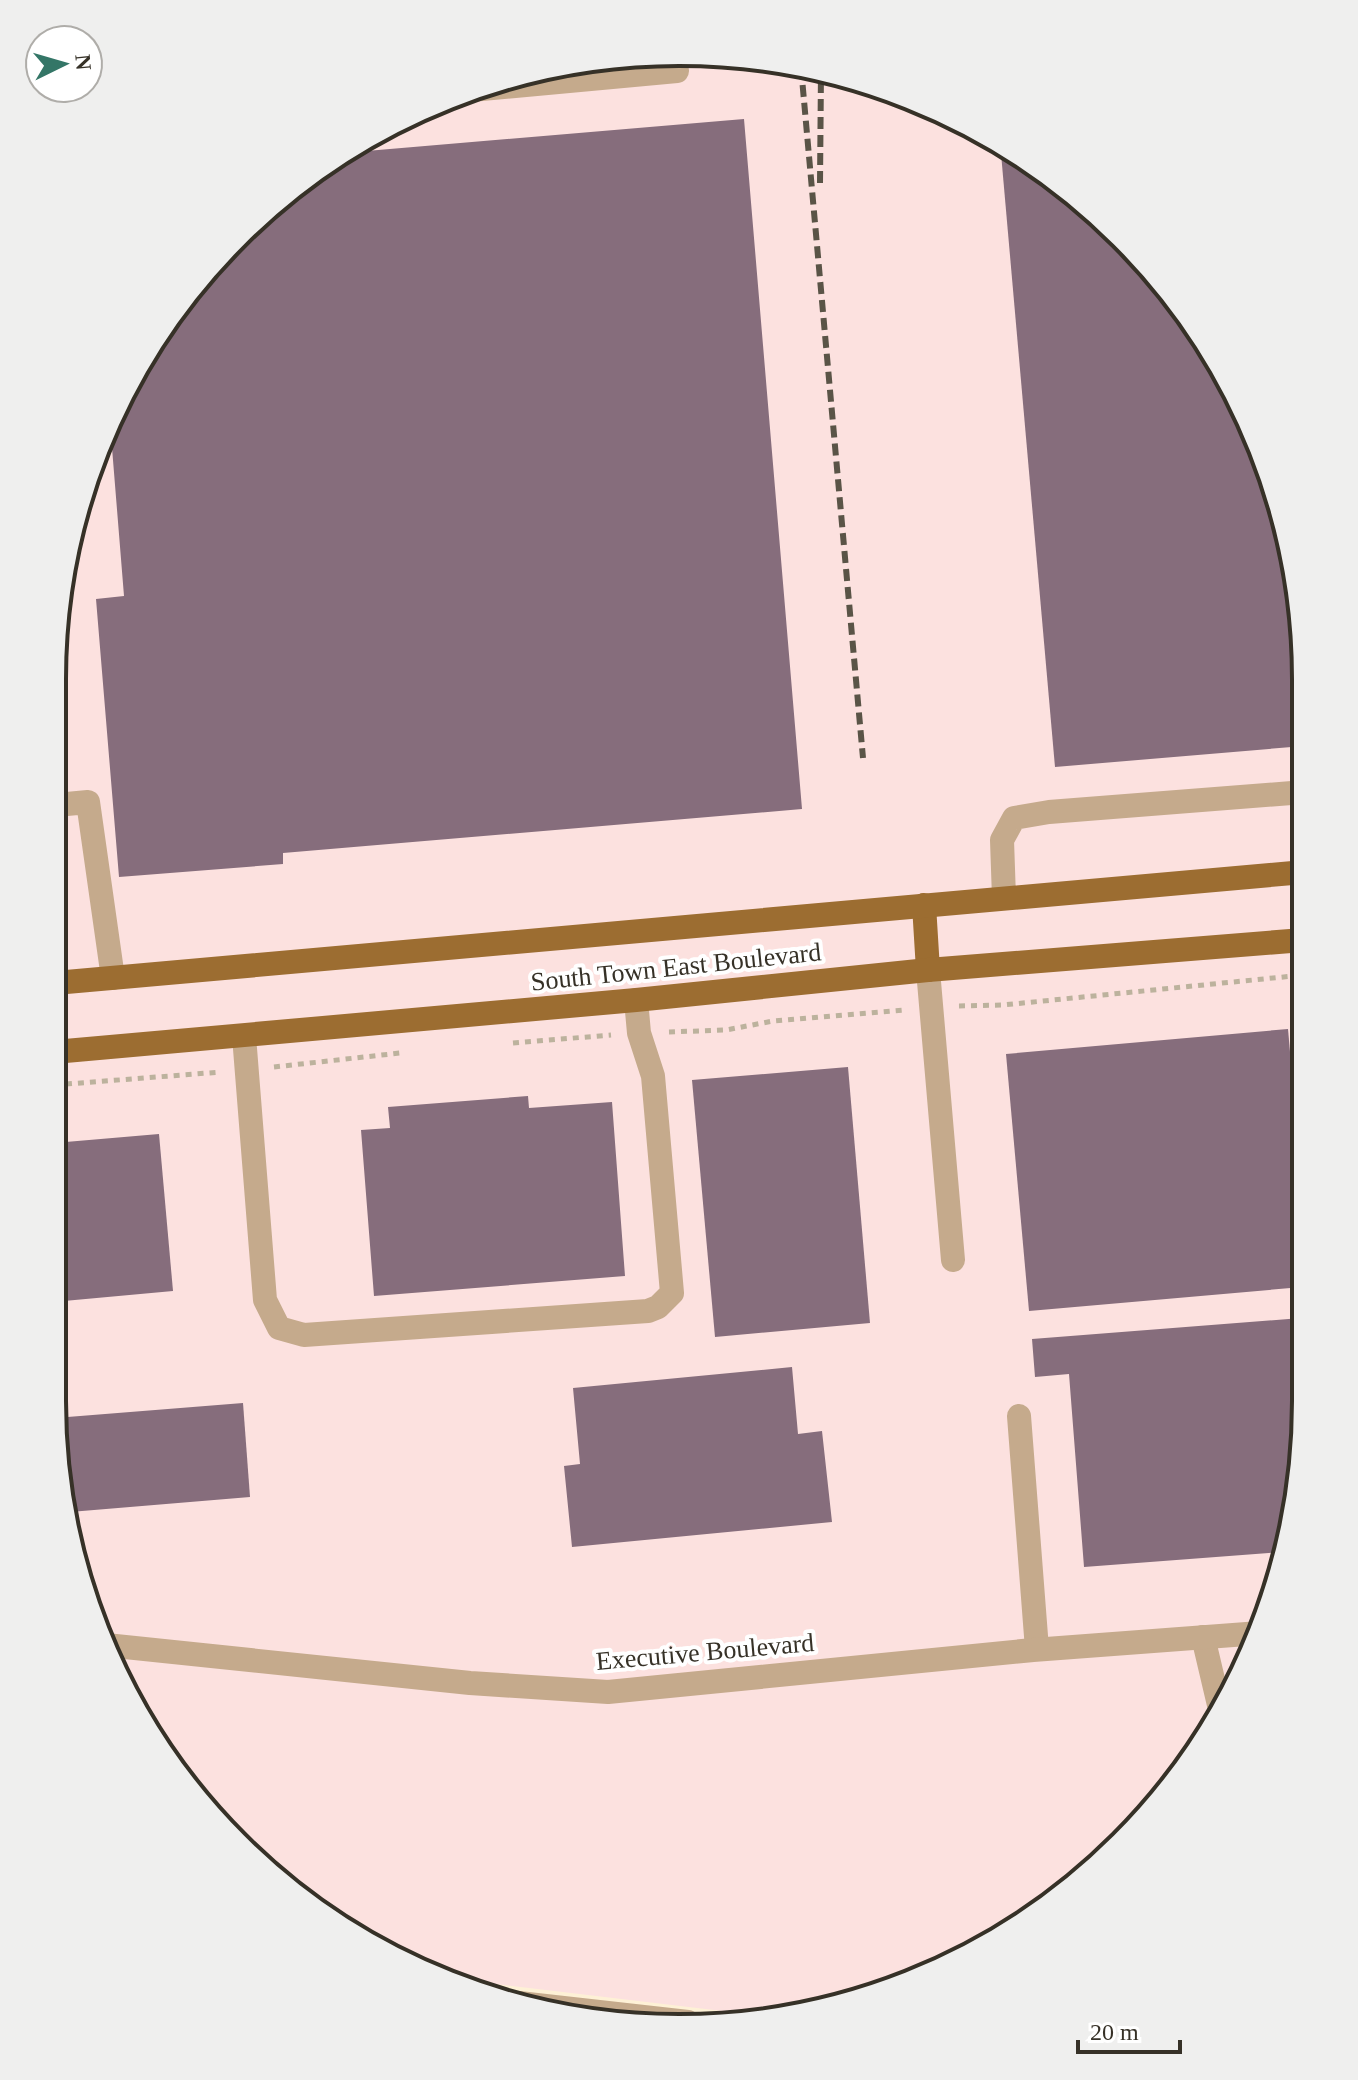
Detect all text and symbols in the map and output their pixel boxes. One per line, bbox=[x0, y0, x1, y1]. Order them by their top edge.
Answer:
north arrow bbox=[24, 24, 104, 104]
text: N bbox=[70, 53, 97, 71]
street label: South Town East Boulevard bbox=[529, 937, 823, 997]
street label: Executive Boulevard bbox=[595, 1628, 815, 1676]
scale bar bbox=[1078, 2004, 1180, 2054]
text: 20 m bbox=[1090, 2019, 1139, 2045]

